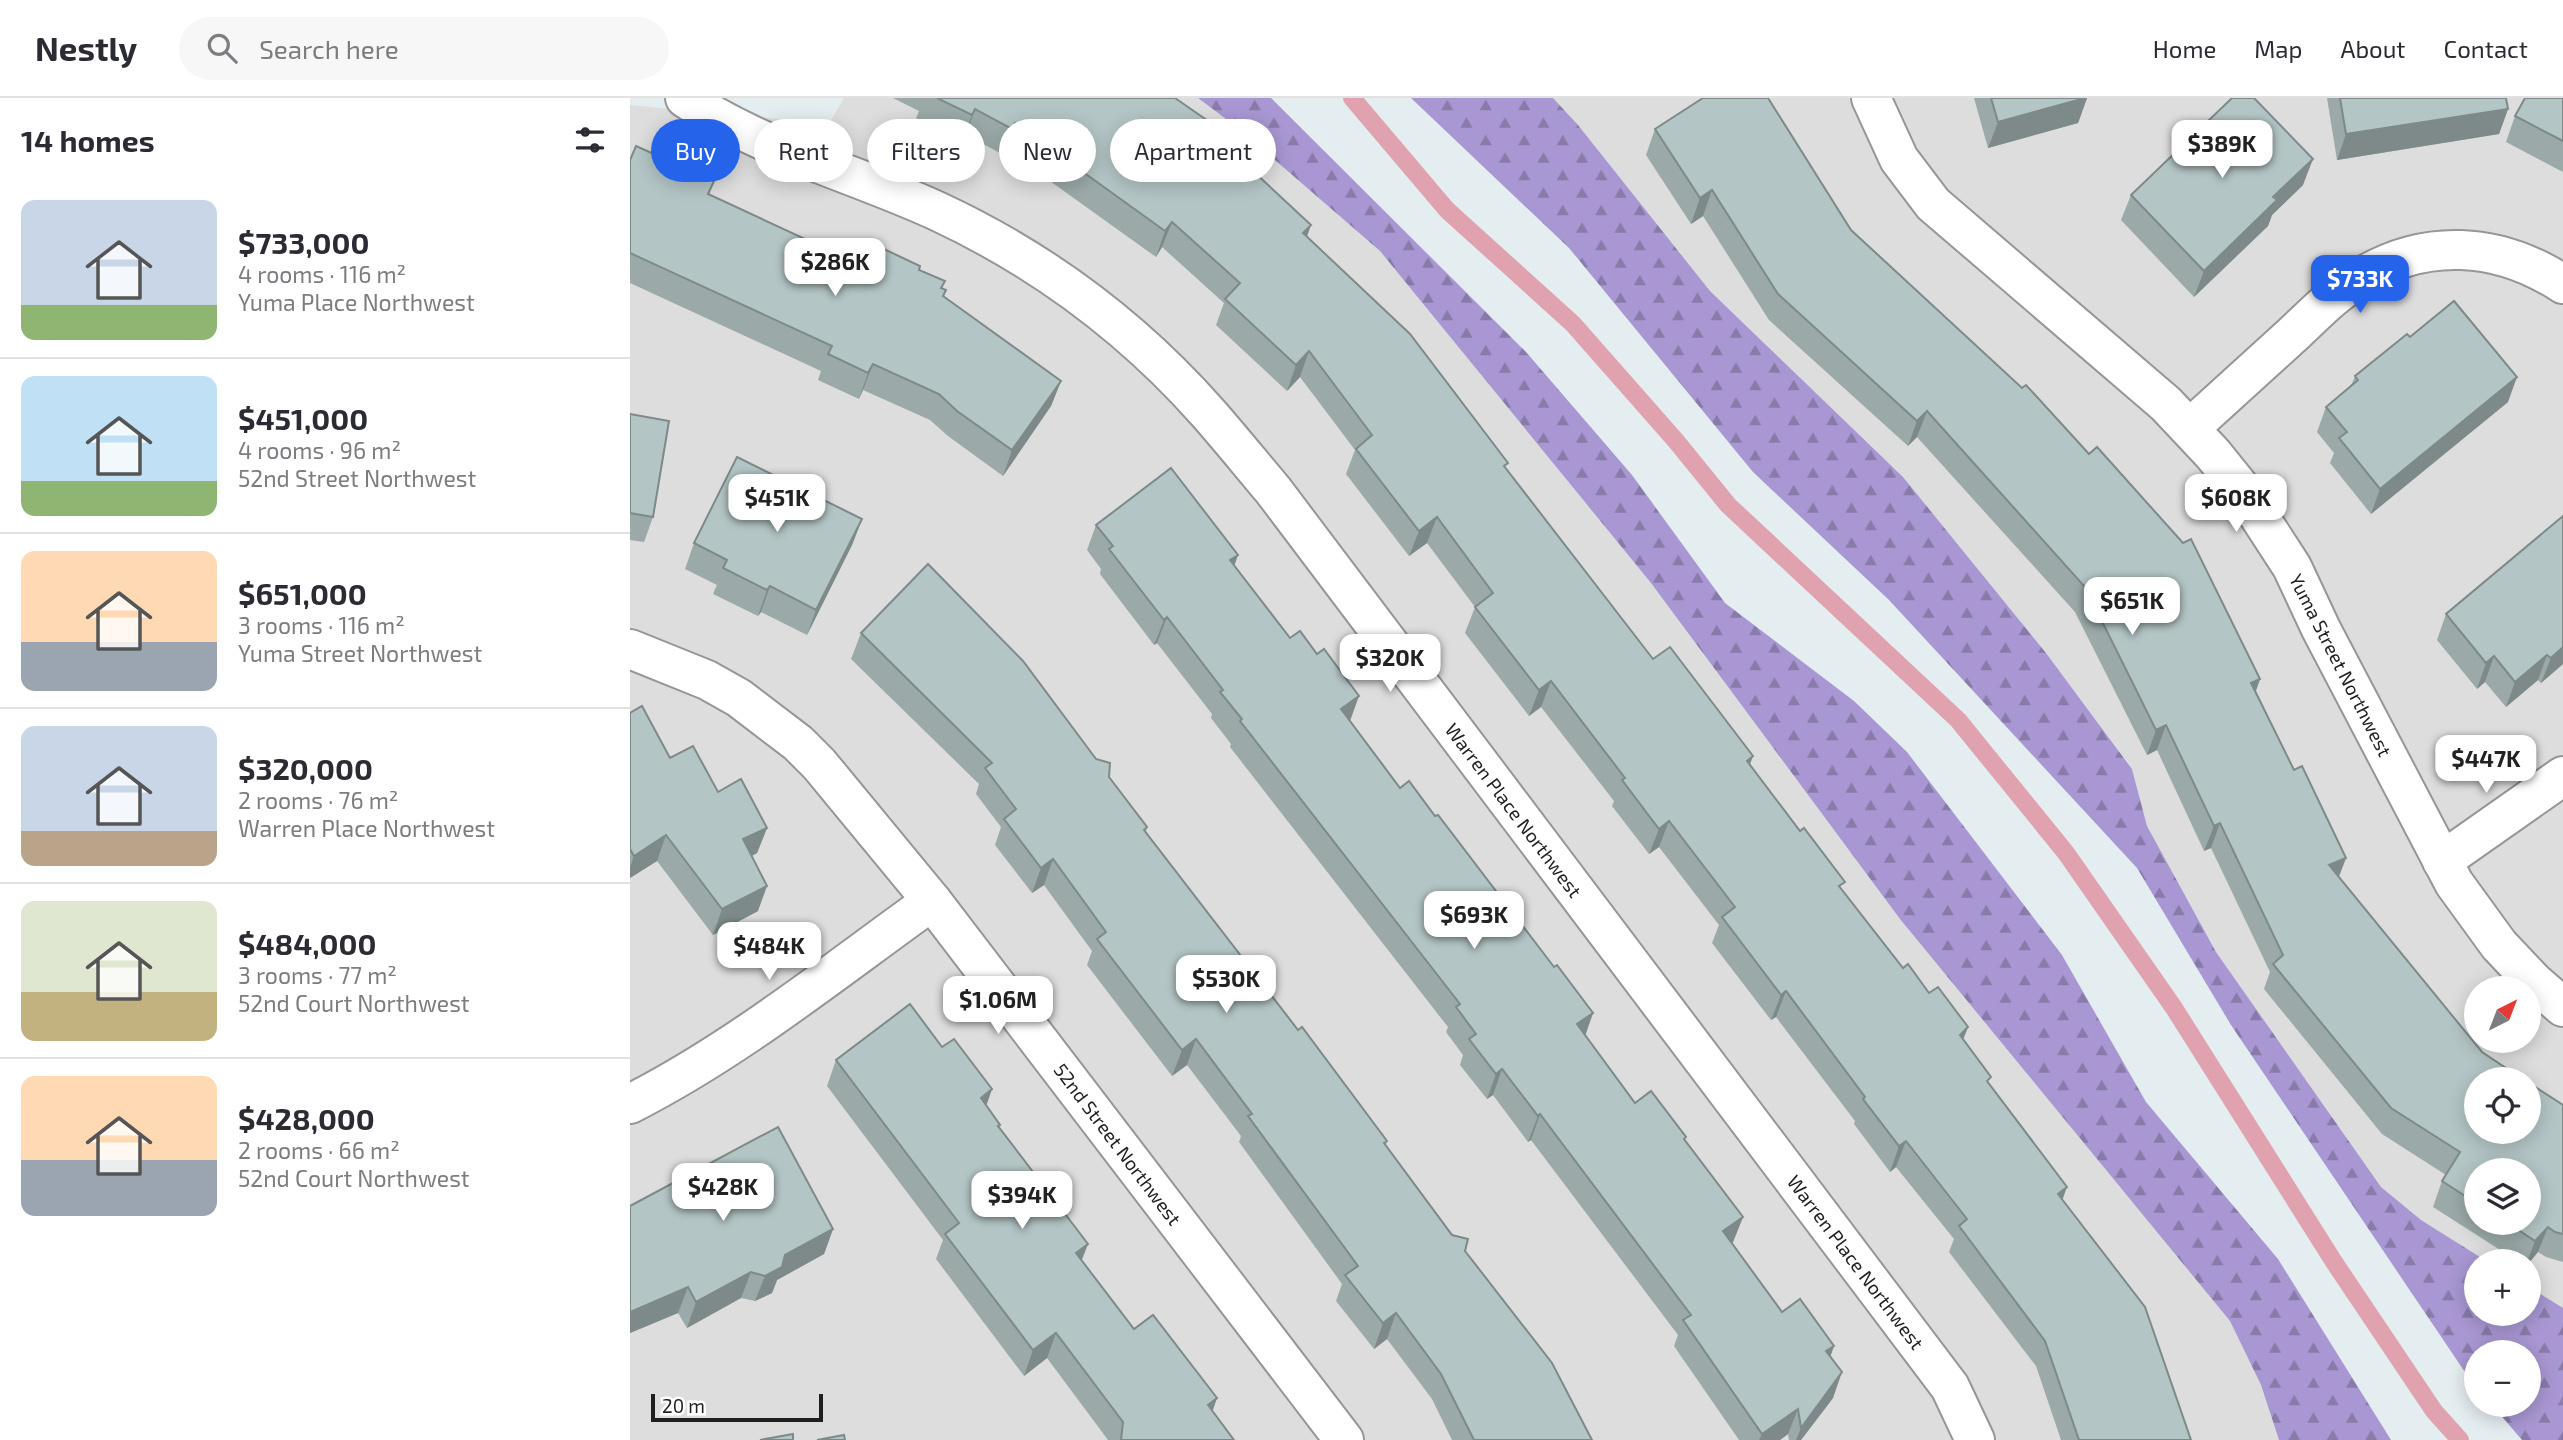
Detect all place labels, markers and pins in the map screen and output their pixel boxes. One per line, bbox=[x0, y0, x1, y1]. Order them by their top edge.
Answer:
pin: $389K bbox=[2173, 120, 2271, 180]
pin: $286K bbox=[786, 238, 884, 298]
pin: $733K bbox=[2311, 256, 2409, 315]
pin: $451K bbox=[728, 474, 826, 534]
pin: $608K bbox=[2187, 474, 2285, 534]
pin: $651K bbox=[2083, 578, 2181, 637]
pin: $320K bbox=[1341, 634, 1439, 694]
pin: $447K bbox=[2437, 736, 2535, 795]
pin: $693K bbox=[1425, 892, 1523, 951]
pin: $484K bbox=[720, 922, 818, 982]
pin: $530K bbox=[1177, 956, 1275, 1015]
pin: $1.06M bbox=[941, 976, 1055, 1036]
pin: $428K bbox=[674, 1164, 772, 1223]
pin: $394K bbox=[973, 1172, 1071, 1231]

